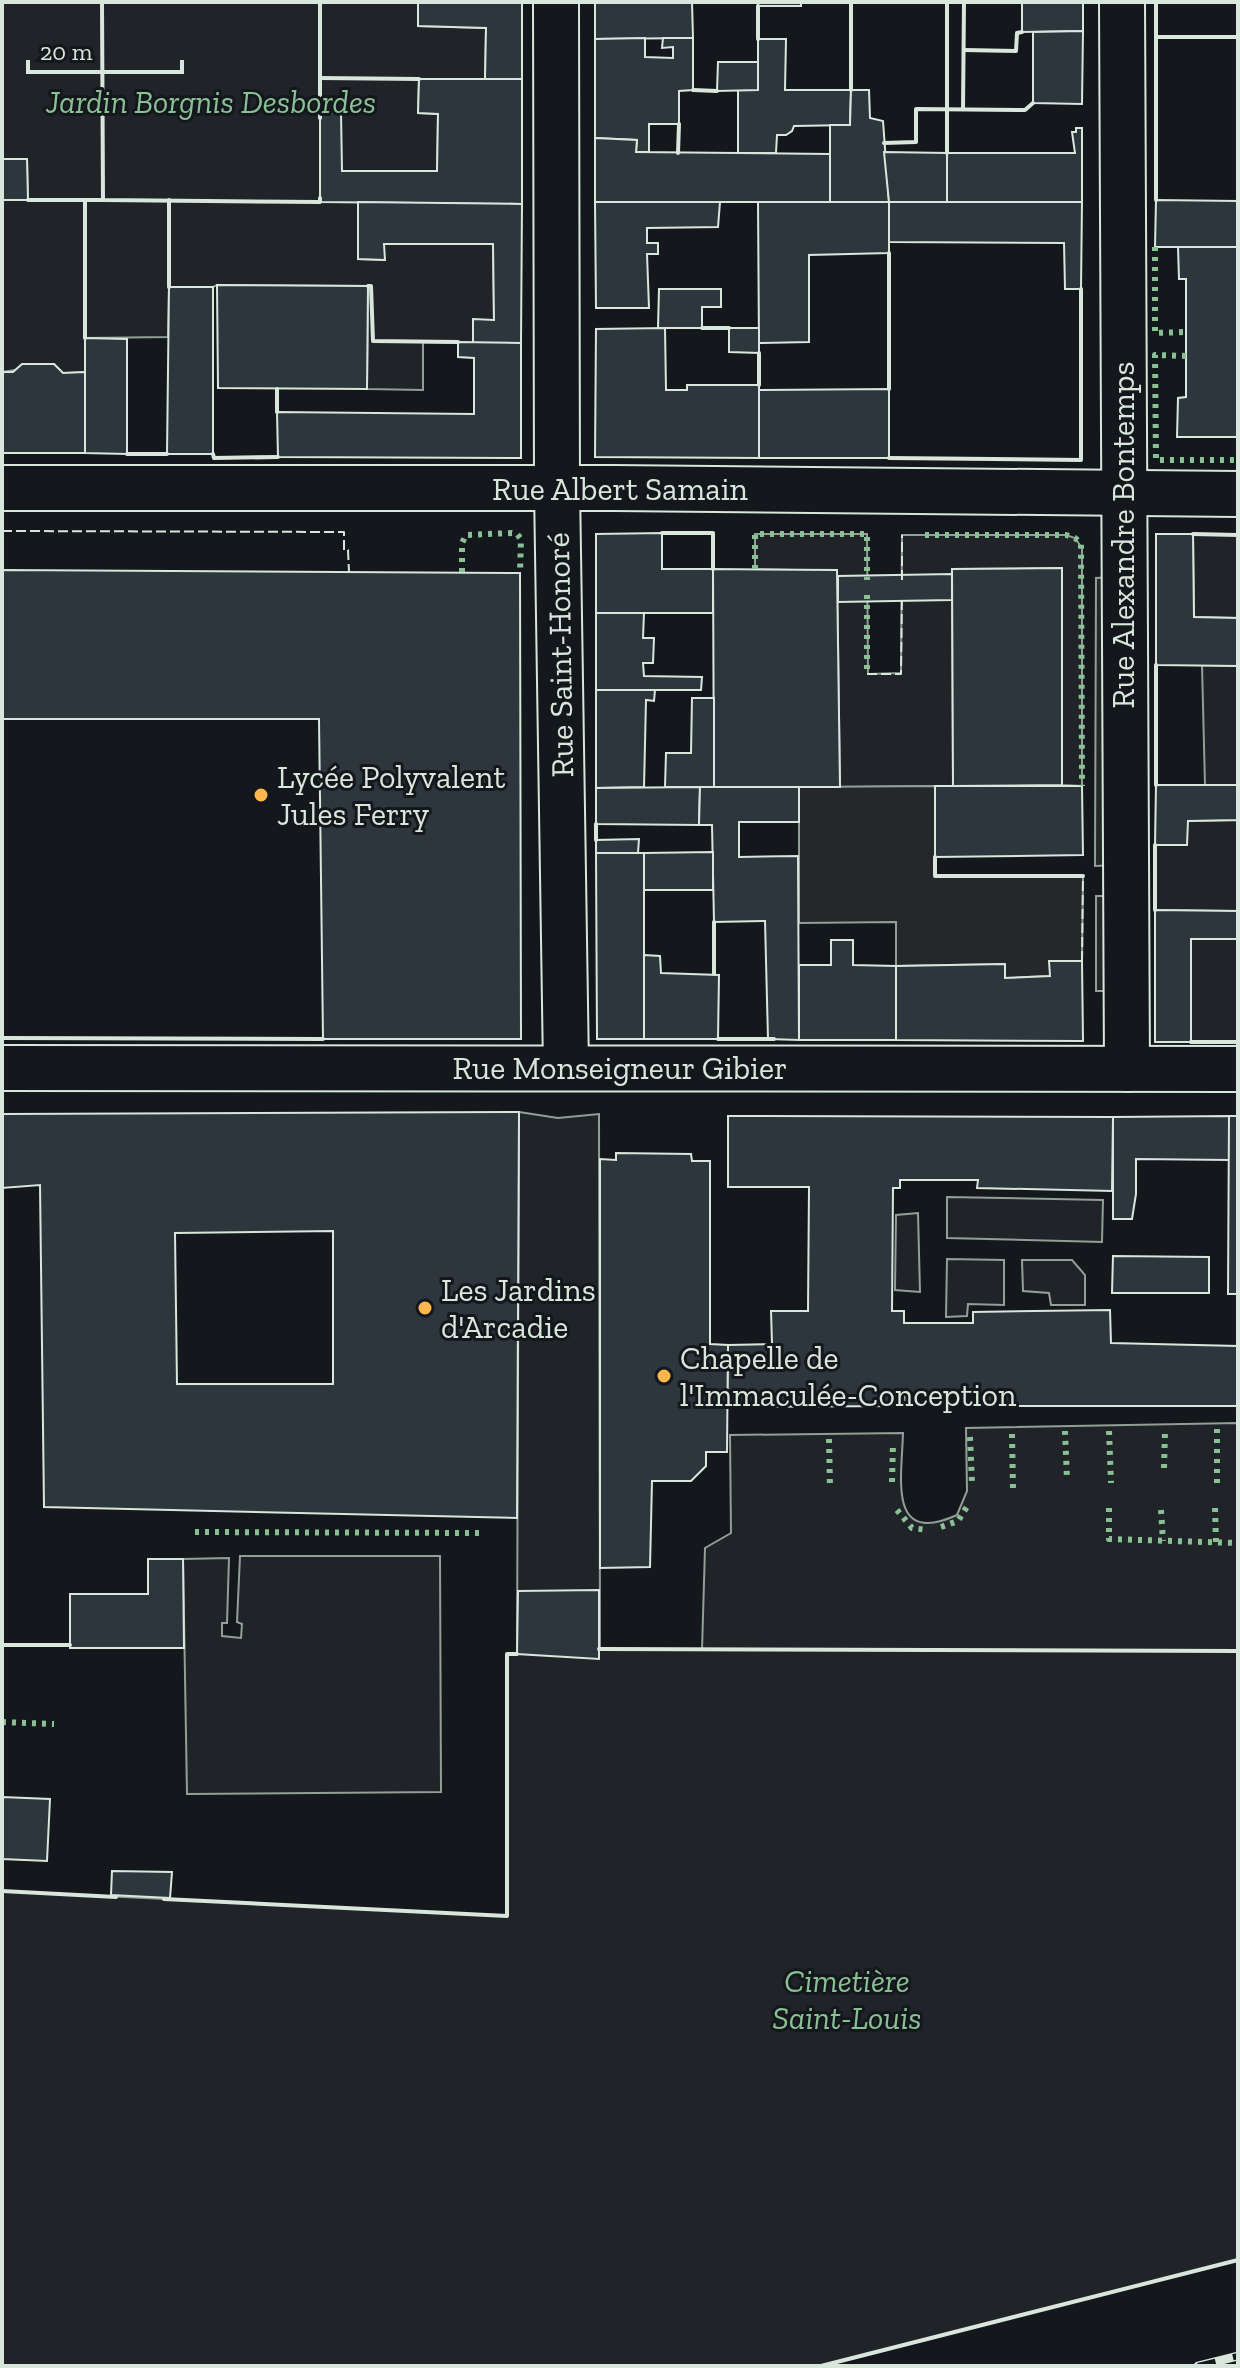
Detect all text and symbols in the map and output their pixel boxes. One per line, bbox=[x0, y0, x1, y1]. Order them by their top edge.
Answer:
scale bar bbox=[28, 24, 182, 74]
text: 20 m bbox=[40, 37, 93, 66]
park label: Jardin Borgnis Desbordes bbox=[45, 83, 376, 121]
street label: Rue Alexandre Bontemps bbox=[1104, 362, 1142, 708]
street label: Rue Albert Samain bbox=[492, 470, 749, 508]
street label: Rue Saint-Honoré bbox=[539, 532, 581, 778]
place label: Lycée Polyvalent Jules Ferry bbox=[277, 758, 505, 833]
marker: Lycée Polyvalent Jules Ferry bbox=[252, 786, 270, 804]
street label: Rue Monseigneur Gibier bbox=[453, 1049, 787, 1087]
place label: Les Jardins d'Arcadie bbox=[441, 1271, 596, 1346]
marker: Les Jardins d'Arcadie bbox=[416, 1299, 434, 1317]
place label: Chapelle de l'Immaculée-Conception bbox=[680, 1339, 1017, 1414]
marker: Chapelle de l'Immaculée-Conception bbox=[655, 1367, 673, 1385]
park label: Cimetière Saint-Louis bbox=[772, 1962, 922, 2037]

